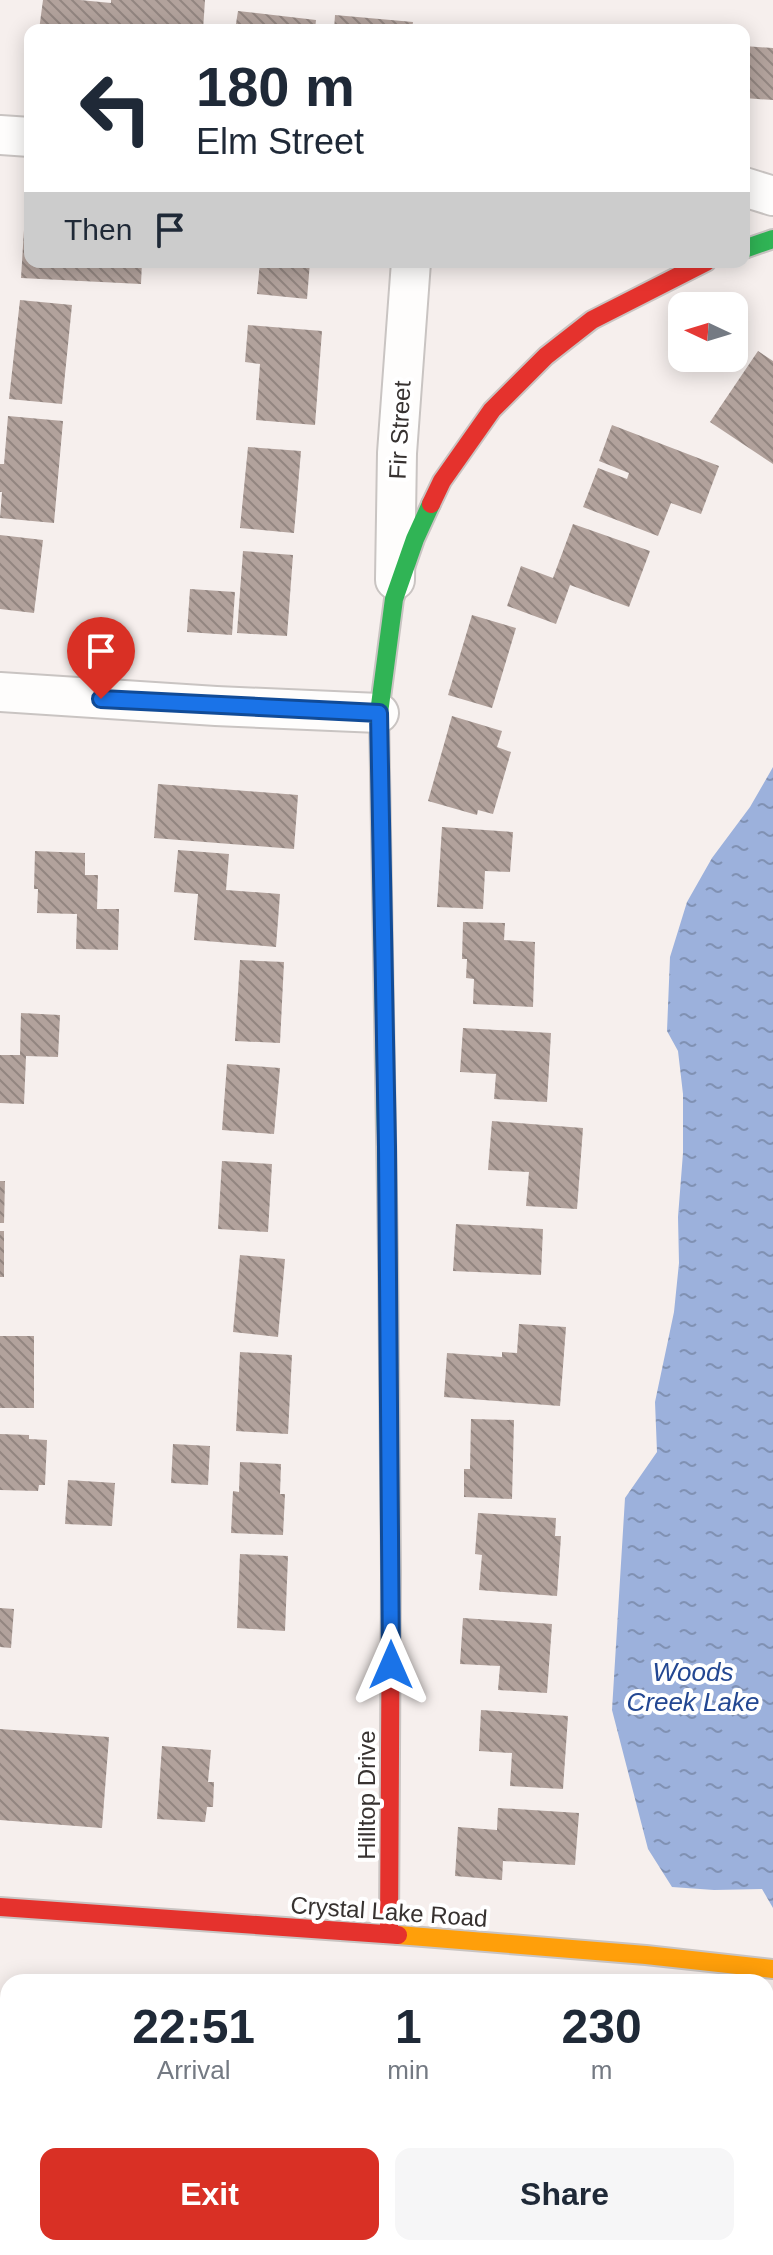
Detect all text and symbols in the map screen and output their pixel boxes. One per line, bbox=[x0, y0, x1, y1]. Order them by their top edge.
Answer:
text: 180 m bbox=[196, 55, 355, 118]
icon: left bbox=[64, 56, 168, 160]
text: Elm Street bbox=[196, 121, 364, 162]
icon: arrive bbox=[148, 208, 192, 252]
text: Then bbox=[64, 213, 132, 246]
north arrow bbox=[668, 292, 748, 372]
map controls bbox=[668, 292, 748, 372]
street label: Fir Street bbox=[383, 380, 416, 480]
pin bbox=[67, 617, 135, 699]
icon: arrive bbox=[79, 629, 123, 673]
position arrow bbox=[349, 1623, 433, 1707]
water label: Woods Creek Lake bbox=[627, 1657, 759, 1717]
street label: Hilltop Drive bbox=[353, 1730, 380, 1860]
street label: Crystal Lake Road bbox=[290, 1891, 488, 1932]
text: 22:51 bbox=[132, 2000, 255, 2053]
text: 1 bbox=[395, 2000, 422, 2053]
text: 230 bbox=[562, 2000, 642, 2053]
text: Arrival bbox=[157, 2055, 231, 2085]
text: min bbox=[387, 2055, 429, 2085]
text: m bbox=[591, 2055, 612, 2085]
button: Exit bbox=[40, 2148, 379, 2240]
button: Share bbox=[395, 2148, 734, 2240]

